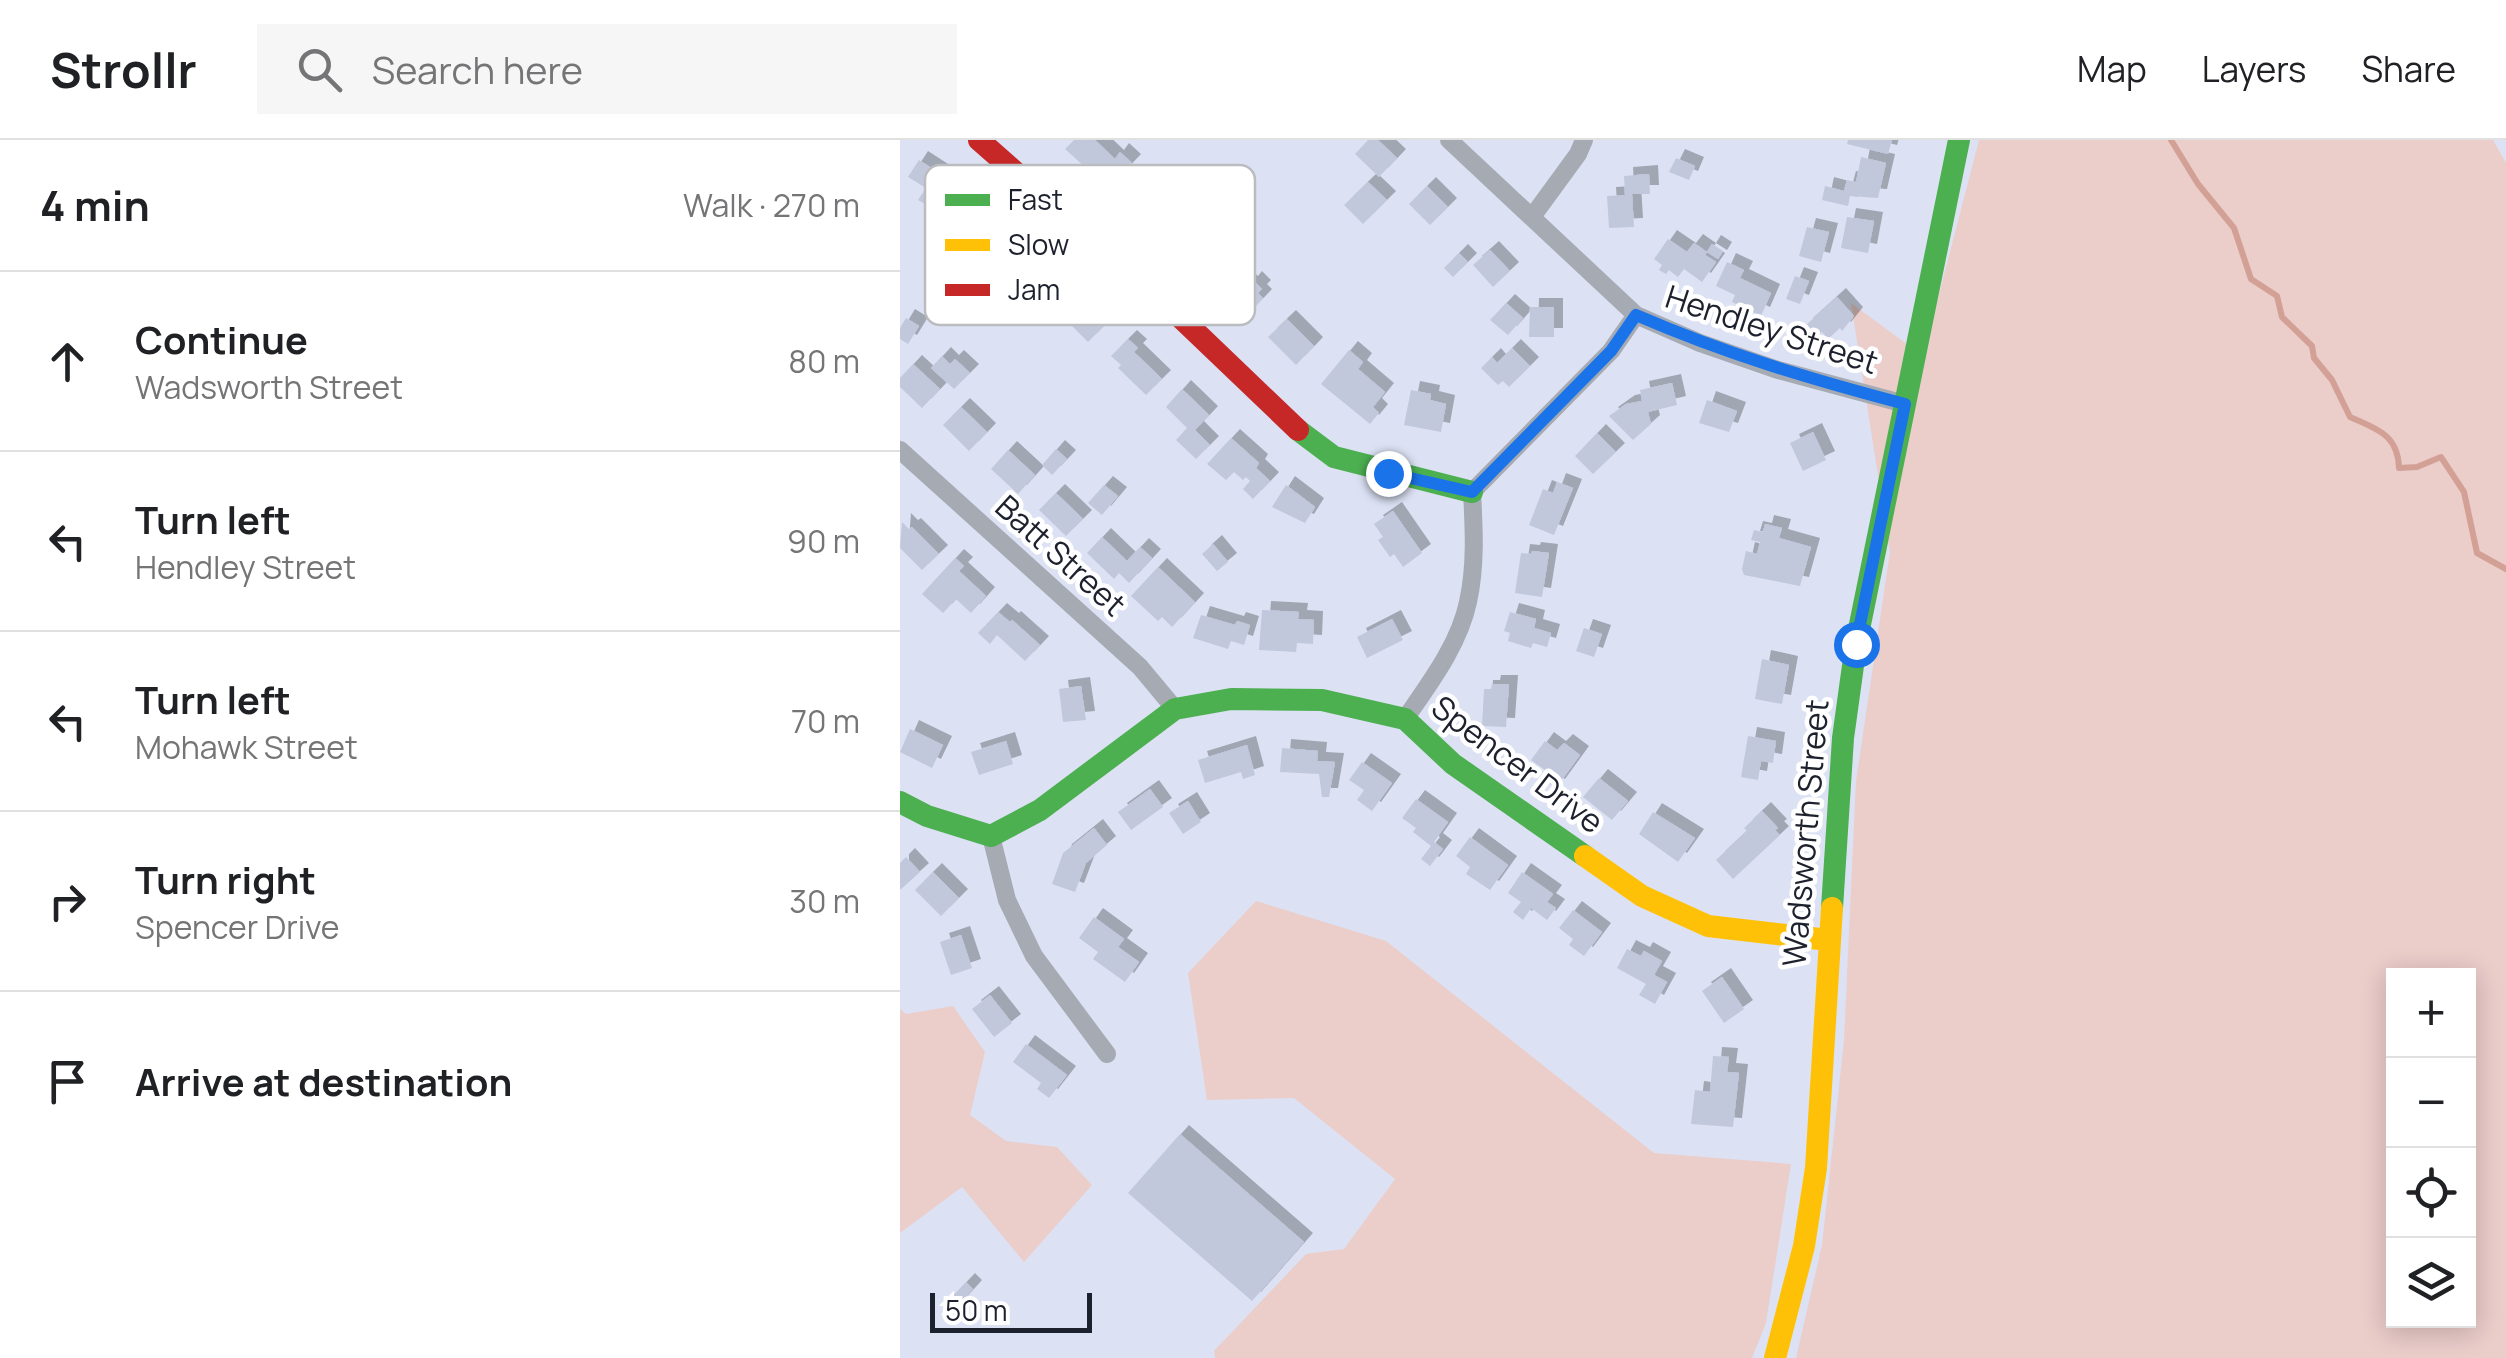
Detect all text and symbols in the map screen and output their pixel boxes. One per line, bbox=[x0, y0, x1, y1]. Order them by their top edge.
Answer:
search box bbox=[257, 24, 957, 114]
text: Strollr bbox=[50, 37, 197, 102]
icon: search bbox=[292, 42, 347, 97]
text: Search here bbox=[372, 43, 583, 95]
text: Map bbox=[2077, 45, 2147, 93]
text: Layers bbox=[2202, 45, 2306, 93]
text: Share bbox=[2361, 45, 2456, 93]
legend bbox=[925, 165, 1255, 325]
text: 4 min bbox=[40, 176, 150, 234]
text: Fast bbox=[1008, 180, 1063, 218]
text: Walk · 270 m bbox=[683, 183, 860, 227]
text: Slow bbox=[1008, 225, 1069, 263]
text: Jam bbox=[1008, 270, 1060, 308]
street label: Hendley Street bbox=[1660, 274, 1884, 384]
text: Continue bbox=[135, 313, 308, 365]
icon: ahead bbox=[40, 334, 95, 389]
text: 80 m bbox=[788, 339, 860, 383]
text: Wadsworth Street bbox=[135, 365, 403, 409]
route end bbox=[1366, 451, 1412, 497]
street label: Batt Street bbox=[986, 485, 1136, 625]
text: Turn left bbox=[135, 493, 291, 545]
icon: left bbox=[40, 514, 95, 569]
text: 90 m bbox=[787, 519, 860, 563]
text: Hendley Street bbox=[135, 545, 356, 589]
route start bbox=[1834, 622, 1880, 668]
text: Turn left bbox=[135, 673, 291, 725]
street label: Spencer Drive bbox=[1423, 685, 1613, 843]
icon: left bbox=[40, 694, 95, 749]
street label: Wadsworth Street bbox=[1771, 698, 1839, 968]
text: 70 m bbox=[791, 699, 860, 743]
text: Mohawk Street bbox=[135, 725, 358, 769]
text: Turn right bbox=[135, 853, 316, 905]
icon: right bbox=[40, 874, 95, 929]
text: 30 m bbox=[789, 879, 860, 923]
text: Spencer Drive bbox=[135, 905, 340, 949]
map controls bbox=[2386, 968, 2476, 1328]
button: + bbox=[2386, 968, 2476, 1058]
icon: arrive bbox=[40, 1054, 95, 1109]
text: Arrive at destination bbox=[135, 1055, 512, 1107]
button: − bbox=[2386, 1058, 2476, 1148]
button: locate bbox=[2386, 1148, 2476, 1238]
button: layers bbox=[2386, 1238, 2476, 1328]
scale bar bbox=[930, 1288, 1092, 1332]
text: 50 m bbox=[945, 1291, 1008, 1329]

